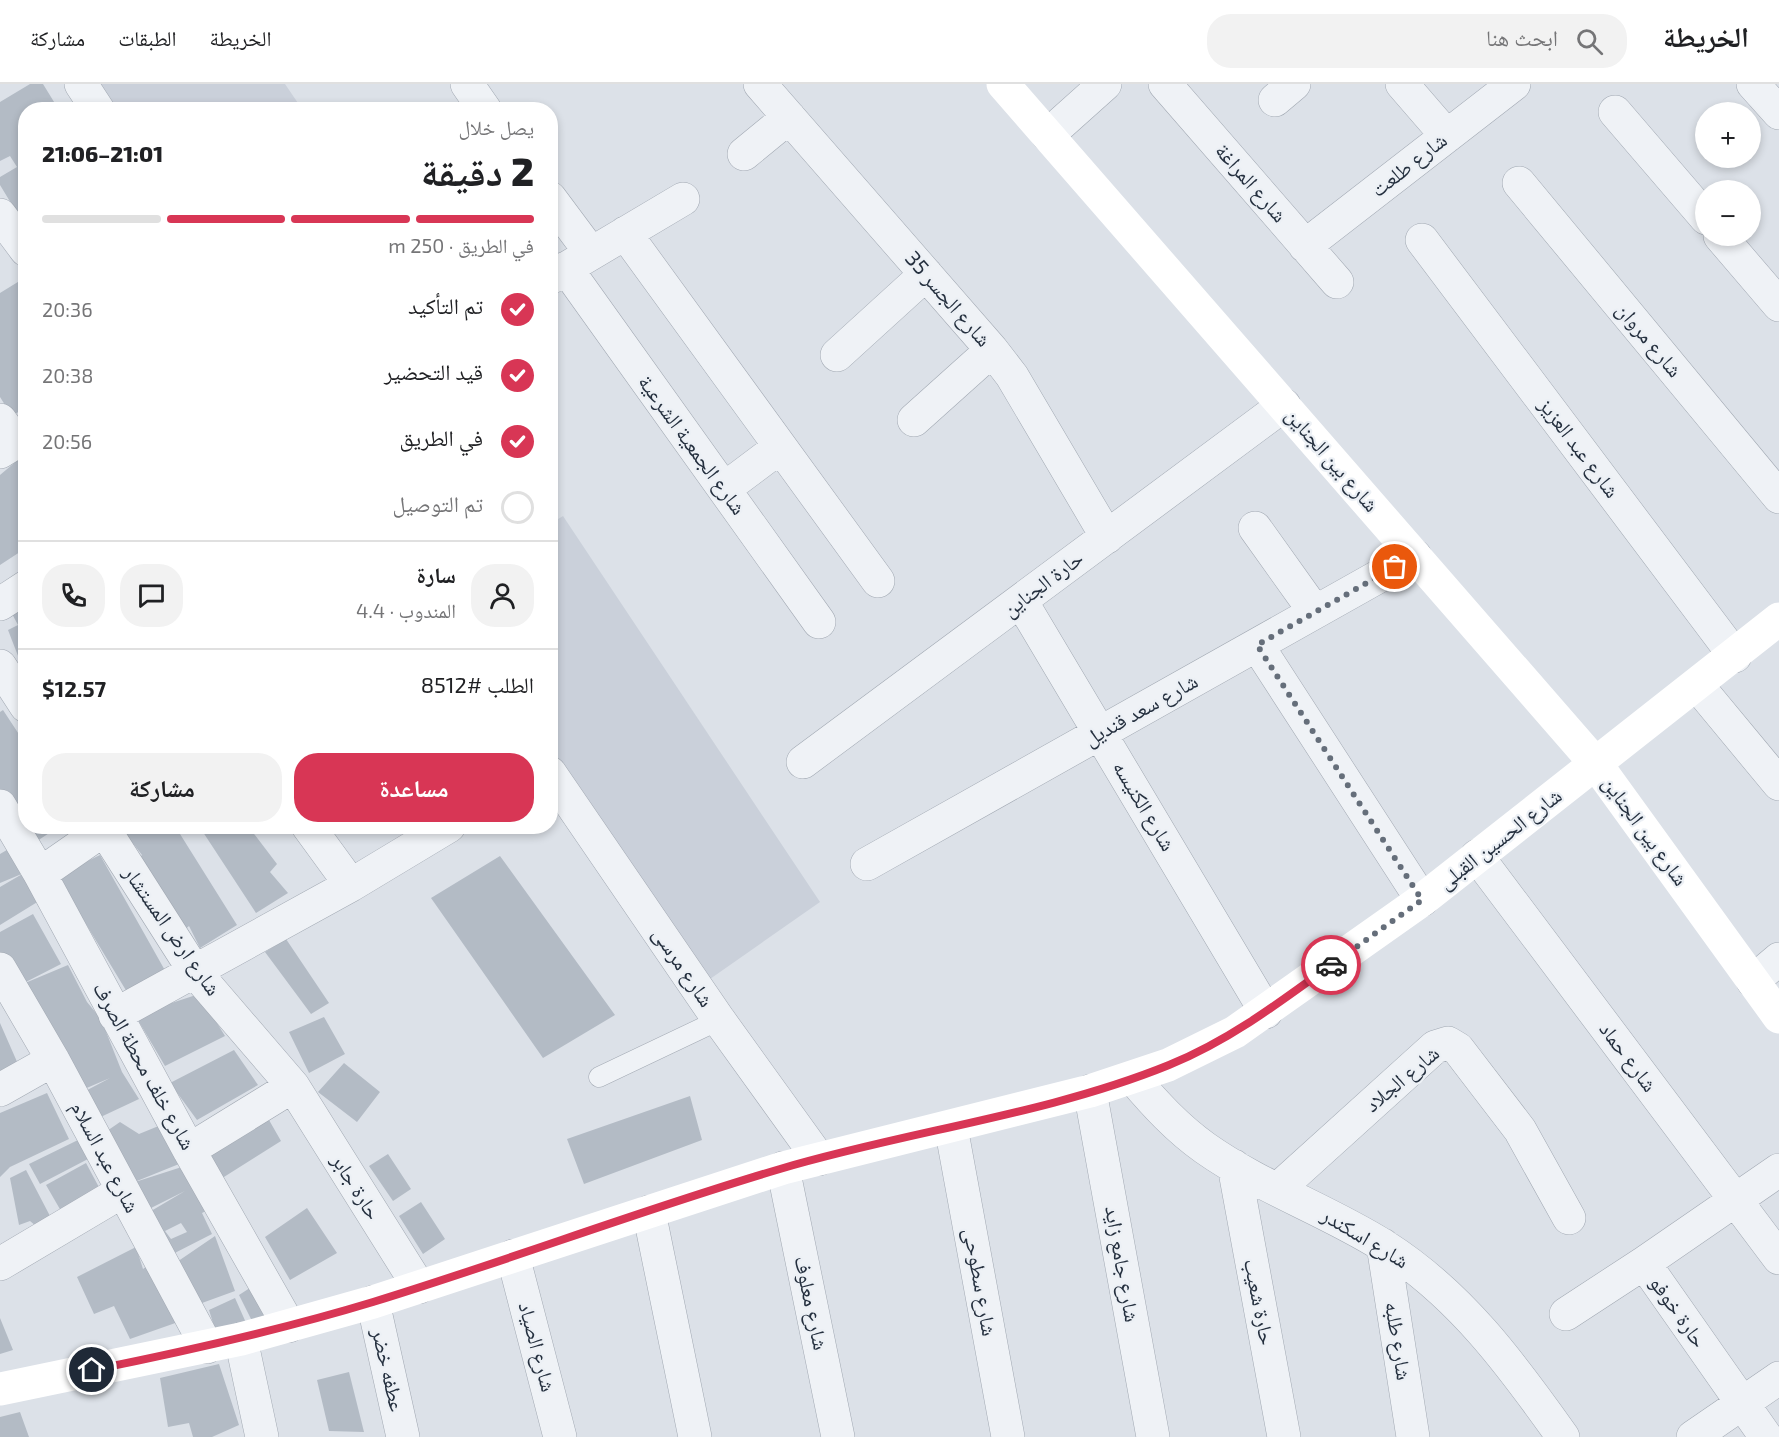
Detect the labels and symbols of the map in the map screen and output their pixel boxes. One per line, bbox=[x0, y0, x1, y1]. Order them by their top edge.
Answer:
street label: شارع طلعت bbox=[1365, 126, 1452, 203]
street label: شارع المراغة bbox=[1210, 137, 1293, 228]
street label: شارع الجسر 35 bbox=[899, 245, 997, 352]
street label: شارع مروان bbox=[1610, 297, 1689, 383]
street label: شارع الجمعية الشرعية bbox=[633, 369, 752, 520]
street label: شارع عبد العزيز bbox=[1532, 392, 1626, 503]
street label: شارع بين الجناين bbox=[1280, 402, 1385, 517]
pin bbox=[1369, 541, 1420, 592]
street label: حارة الجناين bbox=[997, 544, 1089, 623]
street label: شارع سعد قنديل bbox=[1079, 667, 1203, 752]
street label: شارع الكنيسه bbox=[1107, 756, 1182, 856]
street label: شارع بين الجناين bbox=[1596, 770, 1694, 891]
street label: شارع الحسين القبلى bbox=[1432, 782, 1567, 895]
street label: شارع ارض المستشار bbox=[117, 860, 227, 1001]
street label: شارع مرسى bbox=[647, 921, 720, 1012]
courier bbox=[1301, 935, 1361, 995]
street label: شارع خلف محطة الصرف bbox=[87, 977, 202, 1155]
street label: شارع حماد bbox=[1593, 1016, 1663, 1097]
street label: شارع الجلاد bbox=[1359, 1039, 1445, 1118]
street label: شارع عبد السلام bbox=[64, 1096, 146, 1218]
street label: حارة جابر bbox=[326, 1148, 387, 1224]
street label: شارع اسكندر bbox=[1316, 1200, 1414, 1274]
street label: شارع جامع زايد bbox=[1099, 1204, 1146, 1324]
street label: شارع سطوحى bbox=[958, 1226, 1003, 1338]
street label: شارع معلوف bbox=[788, 1253, 835, 1352]
street label: حارة شعيب bbox=[1239, 1256, 1281, 1347]
street label: حارة خوفو bbox=[1646, 1270, 1713, 1352]
street label: شارع الصياد bbox=[513, 1299, 562, 1395]
street label: شارع طلبه bbox=[1379, 1300, 1418, 1382]
street label: عطفه خضر bbox=[368, 1325, 411, 1414]
pin bbox=[66, 1344, 117, 1395]

